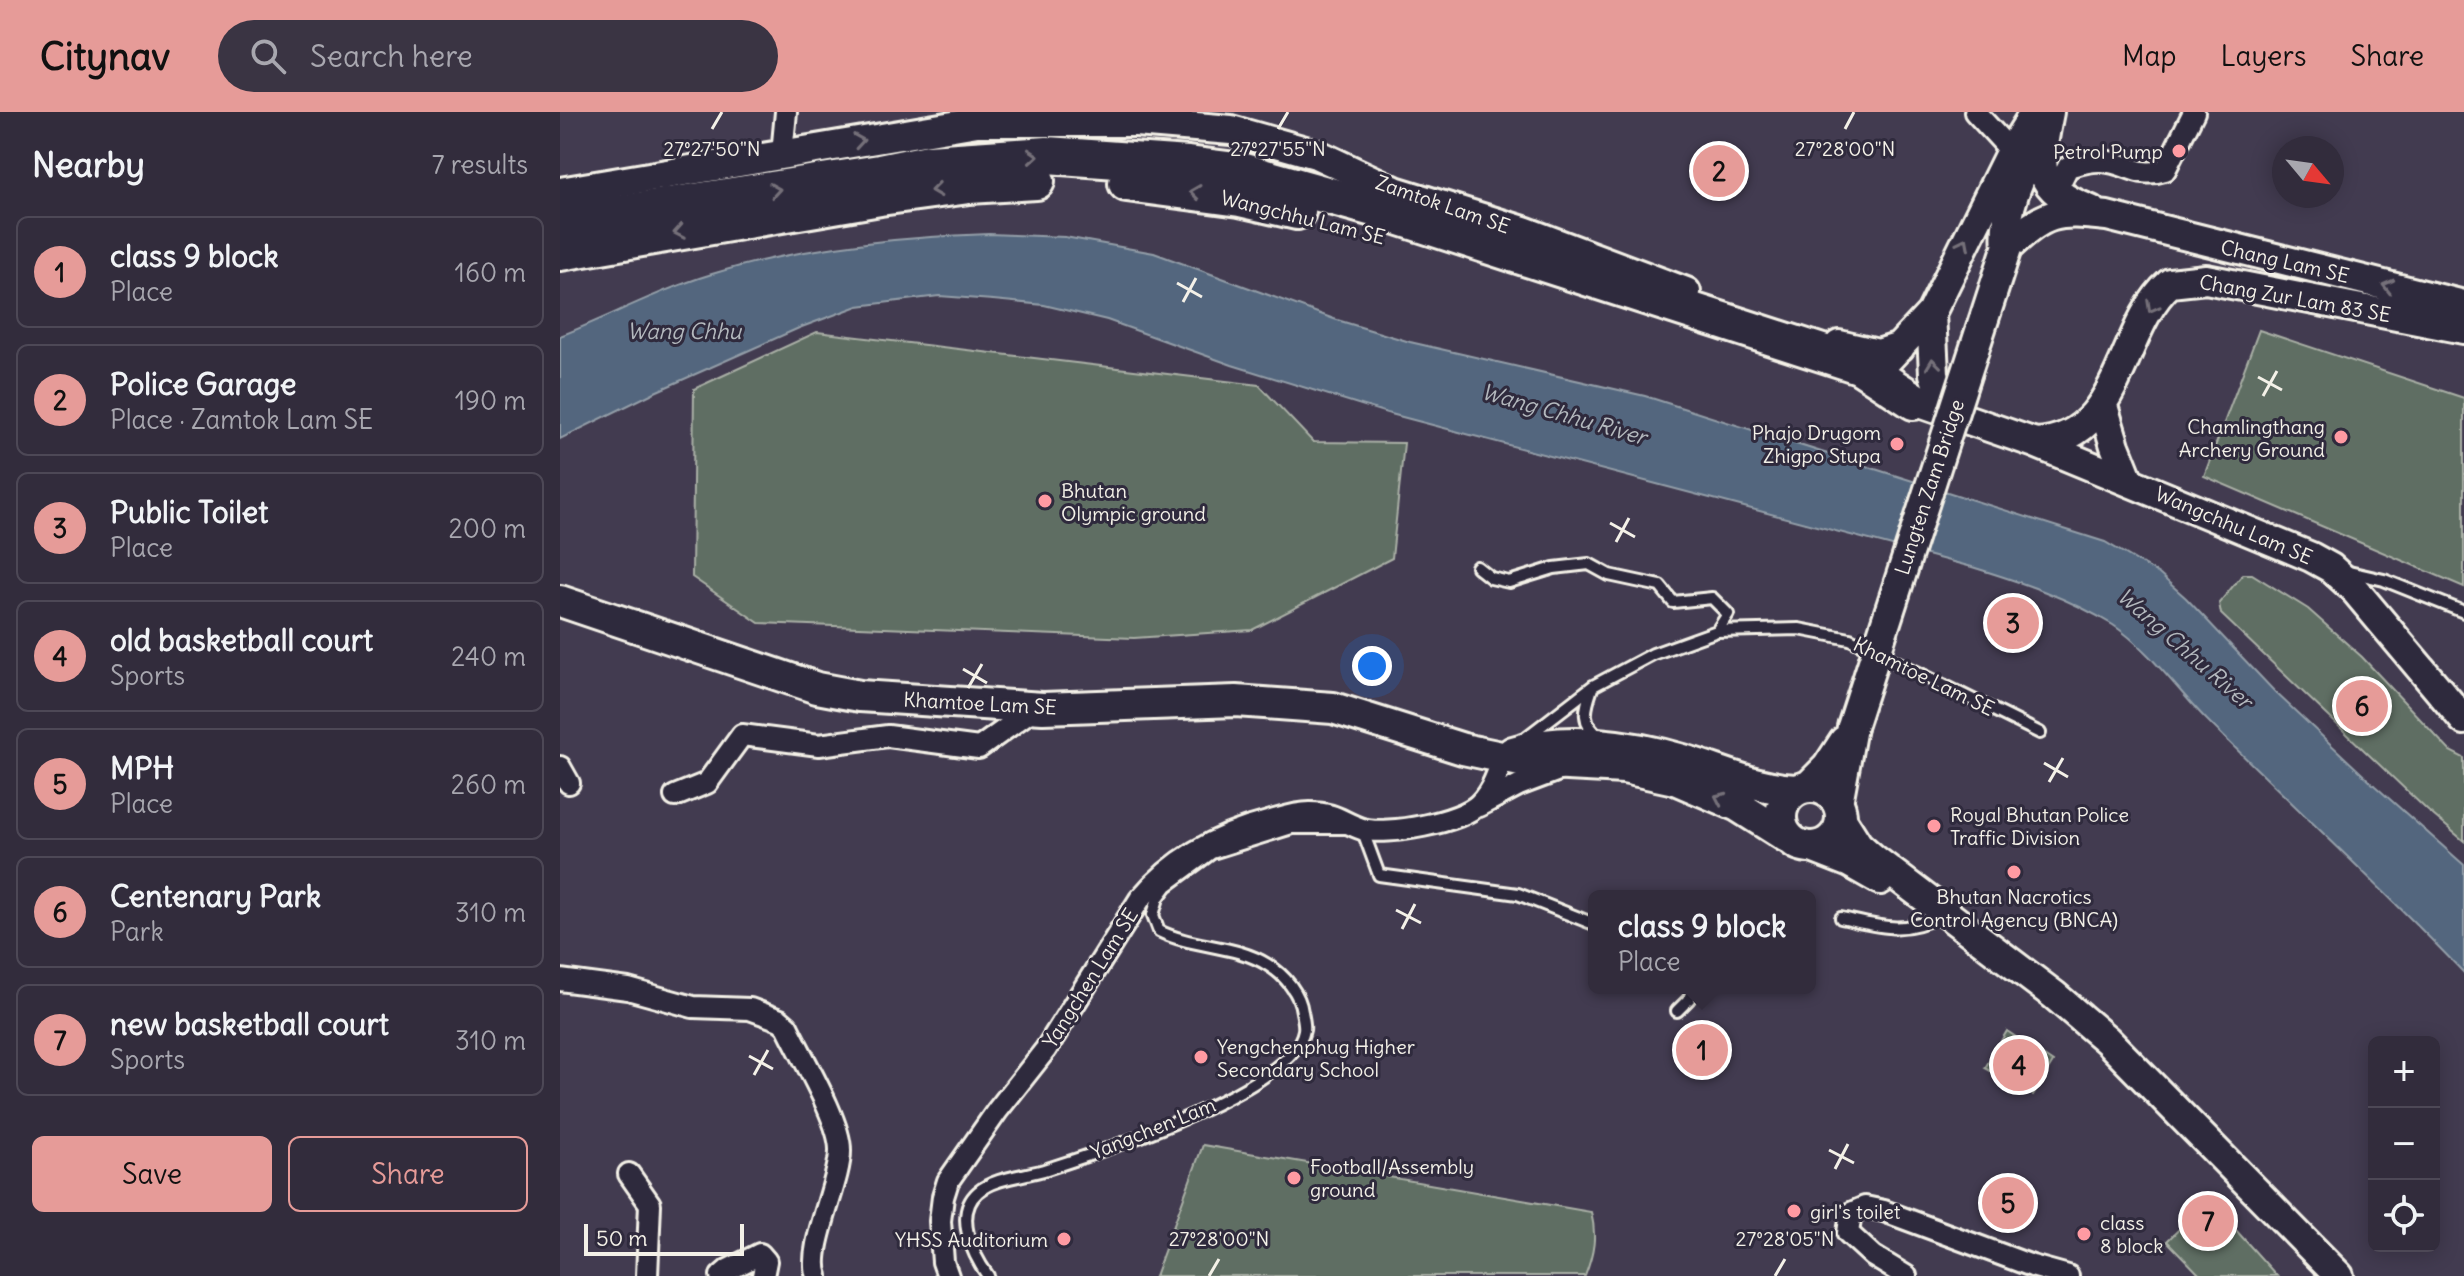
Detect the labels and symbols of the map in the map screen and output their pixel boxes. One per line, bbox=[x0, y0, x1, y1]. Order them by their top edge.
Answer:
one-way arrow bbox=[853, 133, 866, 150]
text: 27°27'50"N bbox=[663, 136, 761, 161]
text: 27°27'55"N bbox=[1230, 136, 1326, 161]
text: 27°28'00"N bbox=[1795, 136, 1895, 161]
north arrow bbox=[2272, 136, 2344, 208]
place label: Petrol Pump bbox=[2053, 139, 2163, 164]
pin: 2 bbox=[1693, 141, 1745, 201]
marker: Petrol Pump bbox=[2170, 142, 2188, 160]
one-way arrow bbox=[1027, 148, 1040, 165]
street label: Zamtok Lam SE bbox=[1373, 169, 1513, 239]
one-way arrow bbox=[929, 181, 942, 198]
one-way arrow bbox=[769, 182, 782, 199]
one-way arrow bbox=[1188, 183, 1201, 200]
street label: Wangchhu Lam SE bbox=[1218, 184, 1388, 250]
one-way arrow bbox=[672, 222, 686, 239]
street label: Chang Lam SE bbox=[2218, 234, 2352, 288]
one-way arrow bbox=[1955, 237, 1970, 252]
street label: Chang Zur Lam 83 SE bbox=[2197, 269, 2393, 327]
one-way arrow bbox=[2382, 278, 2396, 295]
one-way arrow bbox=[2146, 299, 2161, 313]
water label: Wang Chhu bbox=[627, 317, 742, 345]
one-way arrow bbox=[1925, 357, 1942, 370]
water label: Wang Chhu River bbox=[1478, 377, 1653, 452]
street label: Lungten Zam Bridge bbox=[1889, 396, 1969, 578]
place label: Chamlingthang Archery Ground bbox=[2179, 414, 2325, 462]
place label: Phajo Drugom Zhigpo Stupa bbox=[1752, 420, 1881, 468]
marker: Chamlingthang Archery Ground bbox=[2332, 428, 2350, 446]
marker: Phajo Drugom Zhigpo Stupa bbox=[1888, 435, 1906, 453]
place label: Bhutan Olympic ground bbox=[1061, 478, 1206, 526]
street label: Wangchhu Lam SE bbox=[2152, 481, 2316, 569]
marker: Bhutan Olympic ground bbox=[1036, 492, 1054, 510]
water label: Wang Chhu River bbox=[2112, 582, 2261, 716]
pin: 3 bbox=[1987, 593, 2039, 653]
street label: Khamtoe Lam SE bbox=[1850, 631, 1998, 721]
your location bbox=[1352, 646, 1392, 686]
pin: 6 bbox=[2336, 676, 2388, 736]
street label: Khamtoe Lam SE bbox=[903, 686, 1057, 720]
one-way arrow bbox=[1714, 792, 1728, 808]
place label: Royal Bhutan Police Traffic Division bbox=[1950, 802, 2129, 850]
marker: Royal Bhutan Police Traffic Division bbox=[1925, 817, 1943, 835]
marker: Bhutan Nacrotics Control Agency (BNCA) bbox=[2005, 863, 2023, 881]
place label: Bhutan Nacrotics Control Agency (BNCA) bbox=[1910, 884, 2118, 932]
street label: Yangchen Lam SE bbox=[1037, 904, 1143, 1052]
pin: 1 bbox=[1676, 1020, 1728, 1080]
place label: Yengchenphug Higher Secondary School bbox=[1217, 1034, 1415, 1082]
pin: 4 bbox=[1993, 1035, 2045, 1095]
marker: Yengchenphug Higher Secondary School bbox=[1192, 1048, 1210, 1066]
street label: Yangchen Lam bbox=[1087, 1092, 1219, 1164]
place label: Football/Assembly ground bbox=[1310, 1154, 1474, 1202]
marker: Football/Assembly ground bbox=[1285, 1169, 1303, 1187]
pin: 5 bbox=[1982, 1173, 2034, 1233]
pin: 7 bbox=[2182, 1191, 2234, 1251]
place label: girl's toilet bbox=[1810, 1199, 1901, 1224]
marker: girl's toilet bbox=[1785, 1202, 1803, 1220]
place label: class 8 block bbox=[2100, 1210, 2163, 1258]
scale bar bbox=[584, 1220, 744, 1256]
marker: class 8 block bbox=[2075, 1225, 2093, 1243]
text: 27°28'00"N bbox=[1169, 1226, 1269, 1251]
text: 27°28'05"N bbox=[1735, 1226, 1835, 1251]
place label: YHSS Auditorium bbox=[895, 1227, 1048, 1252]
marker: YHSS Auditorium bbox=[1055, 1230, 1073, 1248]

